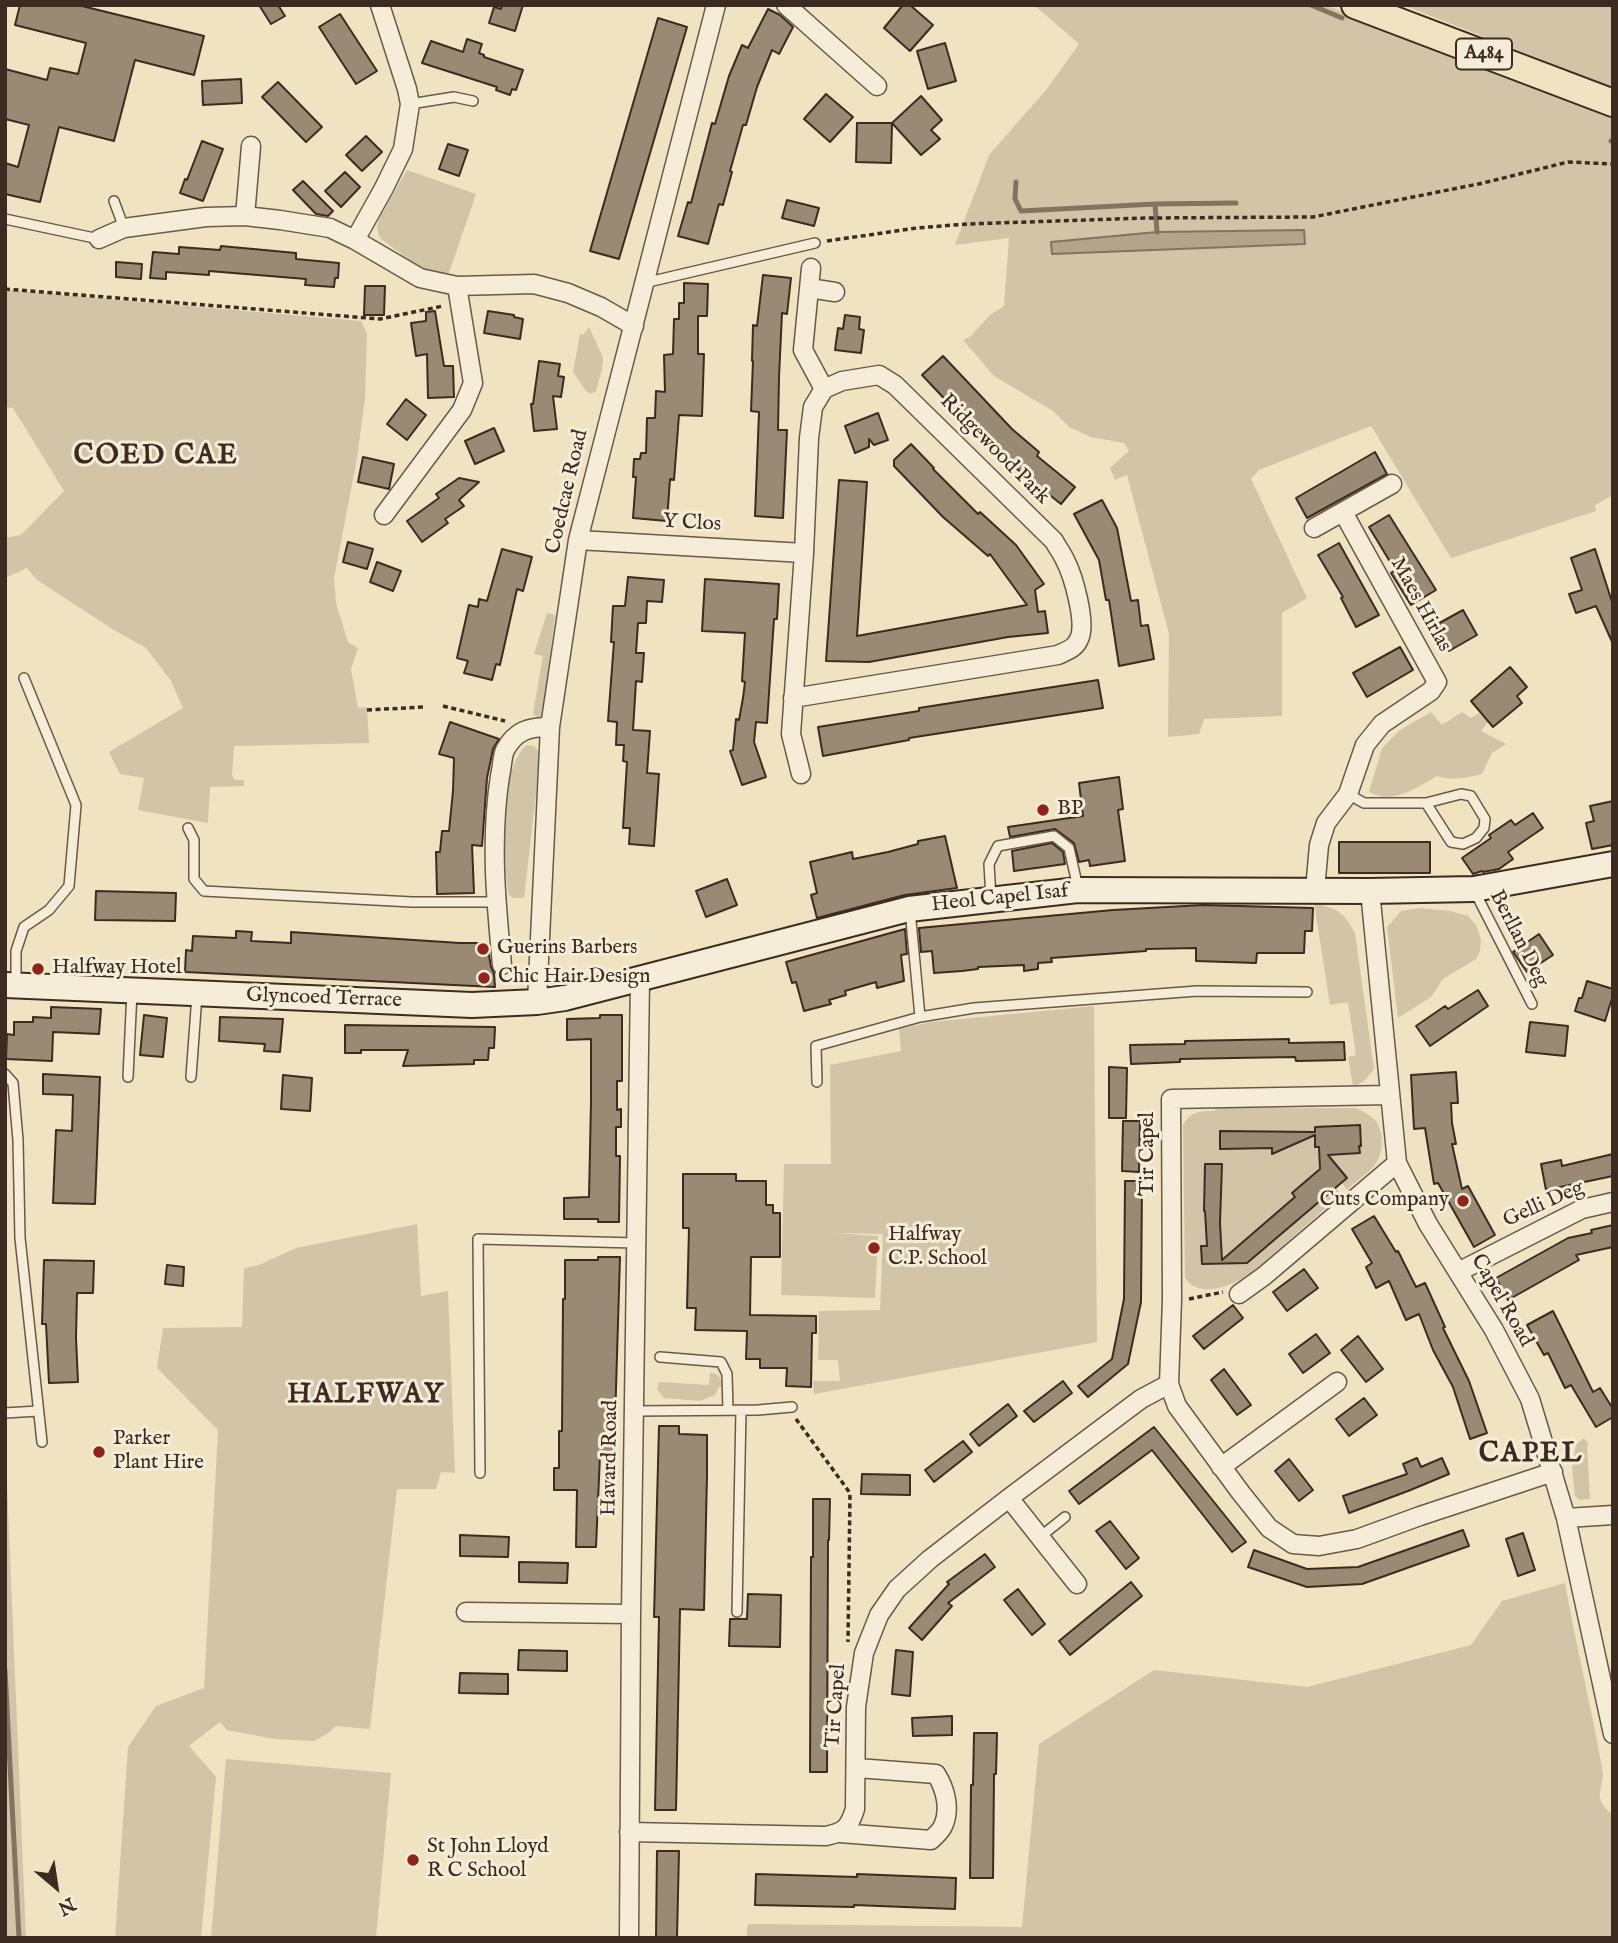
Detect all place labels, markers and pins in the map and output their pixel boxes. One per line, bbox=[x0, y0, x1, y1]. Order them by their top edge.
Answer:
place label: BP bbox=[1057, 797, 1083, 823]
marker: BP bbox=[1035, 802, 1051, 818]
place label: Guerins Barbers bbox=[497, 936, 637, 962]
marker: Guerins Barbers bbox=[475, 941, 491, 957]
place label: Halfway Hotel bbox=[52, 956, 182, 982]
marker: Halfway Hotel bbox=[30, 961, 46, 977]
place label: Chic Hair Design bbox=[498, 965, 650, 991]
marker: Chic Hair Design bbox=[476, 970, 492, 986]
place label: Cuts Company bbox=[1320, 1188, 1449, 1214]
marker: Cuts Company bbox=[1455, 1193, 1471, 1209]
place label: Halfway C.P. School bbox=[888, 1223, 987, 1273]
marker: Halfway C.P. School bbox=[866, 1240, 882, 1256]
place label: Parker Plant Hire bbox=[113, 1427, 204, 1477]
marker: Parker Plant Hire bbox=[91, 1444, 107, 1460]
place label: St John Lloyd R C School bbox=[427, 1835, 549, 1885]
marker: St John Lloyd R C School bbox=[405, 1852, 421, 1868]

